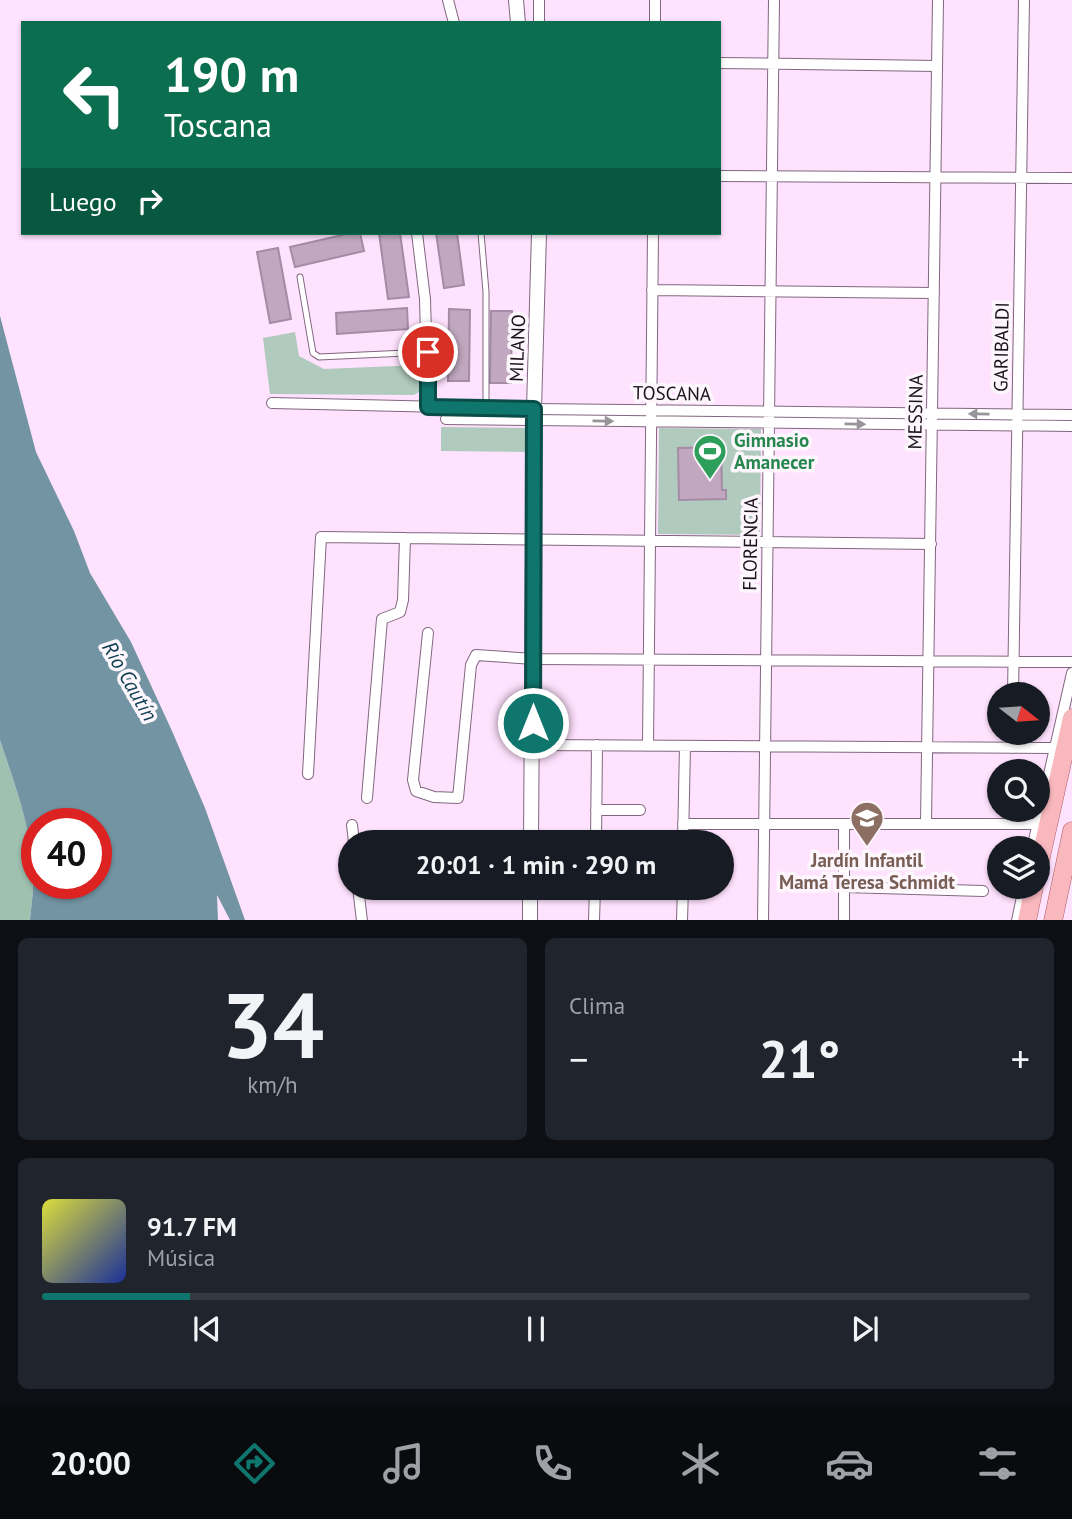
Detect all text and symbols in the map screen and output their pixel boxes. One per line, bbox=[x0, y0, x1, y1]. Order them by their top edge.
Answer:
text: 190 m bbox=[164, 42, 299, 106]
icon: left bbox=[49, 49, 140, 140]
text: Toscana bbox=[164, 104, 272, 146]
icon: right bbox=[131, 182, 169, 220]
text: Luego bbox=[49, 185, 117, 218]
street label: GARIBALDI bbox=[988, 302, 1014, 392]
street label: MILANO bbox=[504, 314, 530, 382]
pin bbox=[398, 322, 458, 382]
icon: arrive bbox=[409, 333, 447, 371]
street label: MESSINA bbox=[902, 374, 928, 450]
street label: TOSCANA bbox=[633, 380, 711, 406]
one-way arrow bbox=[968, 408, 990, 420]
one-way arrow bbox=[592, 415, 614, 427]
one-way arrow bbox=[844, 418, 866, 430]
place label: Gimnasio Amanecer bbox=[734, 428, 815, 474]
sports icon: Gimnasio Amanecer bbox=[691, 432, 729, 481]
street label: FLORENCIA bbox=[737, 497, 763, 591]
water label: Río Cautín bbox=[96, 636, 164, 726]
north arrow bbox=[987, 682, 1050, 746]
map controls bbox=[987, 682, 1050, 899]
position arrow bbox=[496, 686, 570, 760]
button: search bbox=[987, 759, 1050, 822]
school or university icon: Jardín Infantil Mamá Teresa Schmidt bbox=[848, 799, 886, 848]
speed limit sign: 40 bbox=[21, 808, 112, 899]
button: layers bbox=[987, 836, 1050, 899]
text: 20:01 · 1 min · 290 m bbox=[416, 848, 656, 881]
place label: Jardín Infantil Mamá Teresa Schmidt bbox=[779, 848, 955, 894]
text: 34 bbox=[221, 965, 324, 1083]
text: Clima bbox=[569, 991, 625, 1020]
text: 21° bbox=[759, 1025, 840, 1092]
text: − bbox=[569, 1034, 588, 1083]
text: + bbox=[1011, 1034, 1030, 1083]
text: km/h bbox=[247, 1070, 298, 1099]
text: 91.7 FM bbox=[147, 1210, 237, 1243]
text: Música bbox=[147, 1243, 215, 1272]
icon: previous bbox=[188, 1310, 226, 1348]
icon: pause bbox=[517, 1310, 555, 1348]
icon: next bbox=[846, 1310, 884, 1348]
icon: directions bbox=[230, 1439, 279, 1488]
icon: music bbox=[379, 1439, 428, 1488]
icon: phone bbox=[528, 1439, 577, 1488]
icon: climate bbox=[676, 1439, 725, 1488]
icon: car bbox=[825, 1439, 874, 1488]
icon: filters bbox=[973, 1439, 1022, 1488]
text: 20:00 bbox=[50, 1442, 131, 1484]

